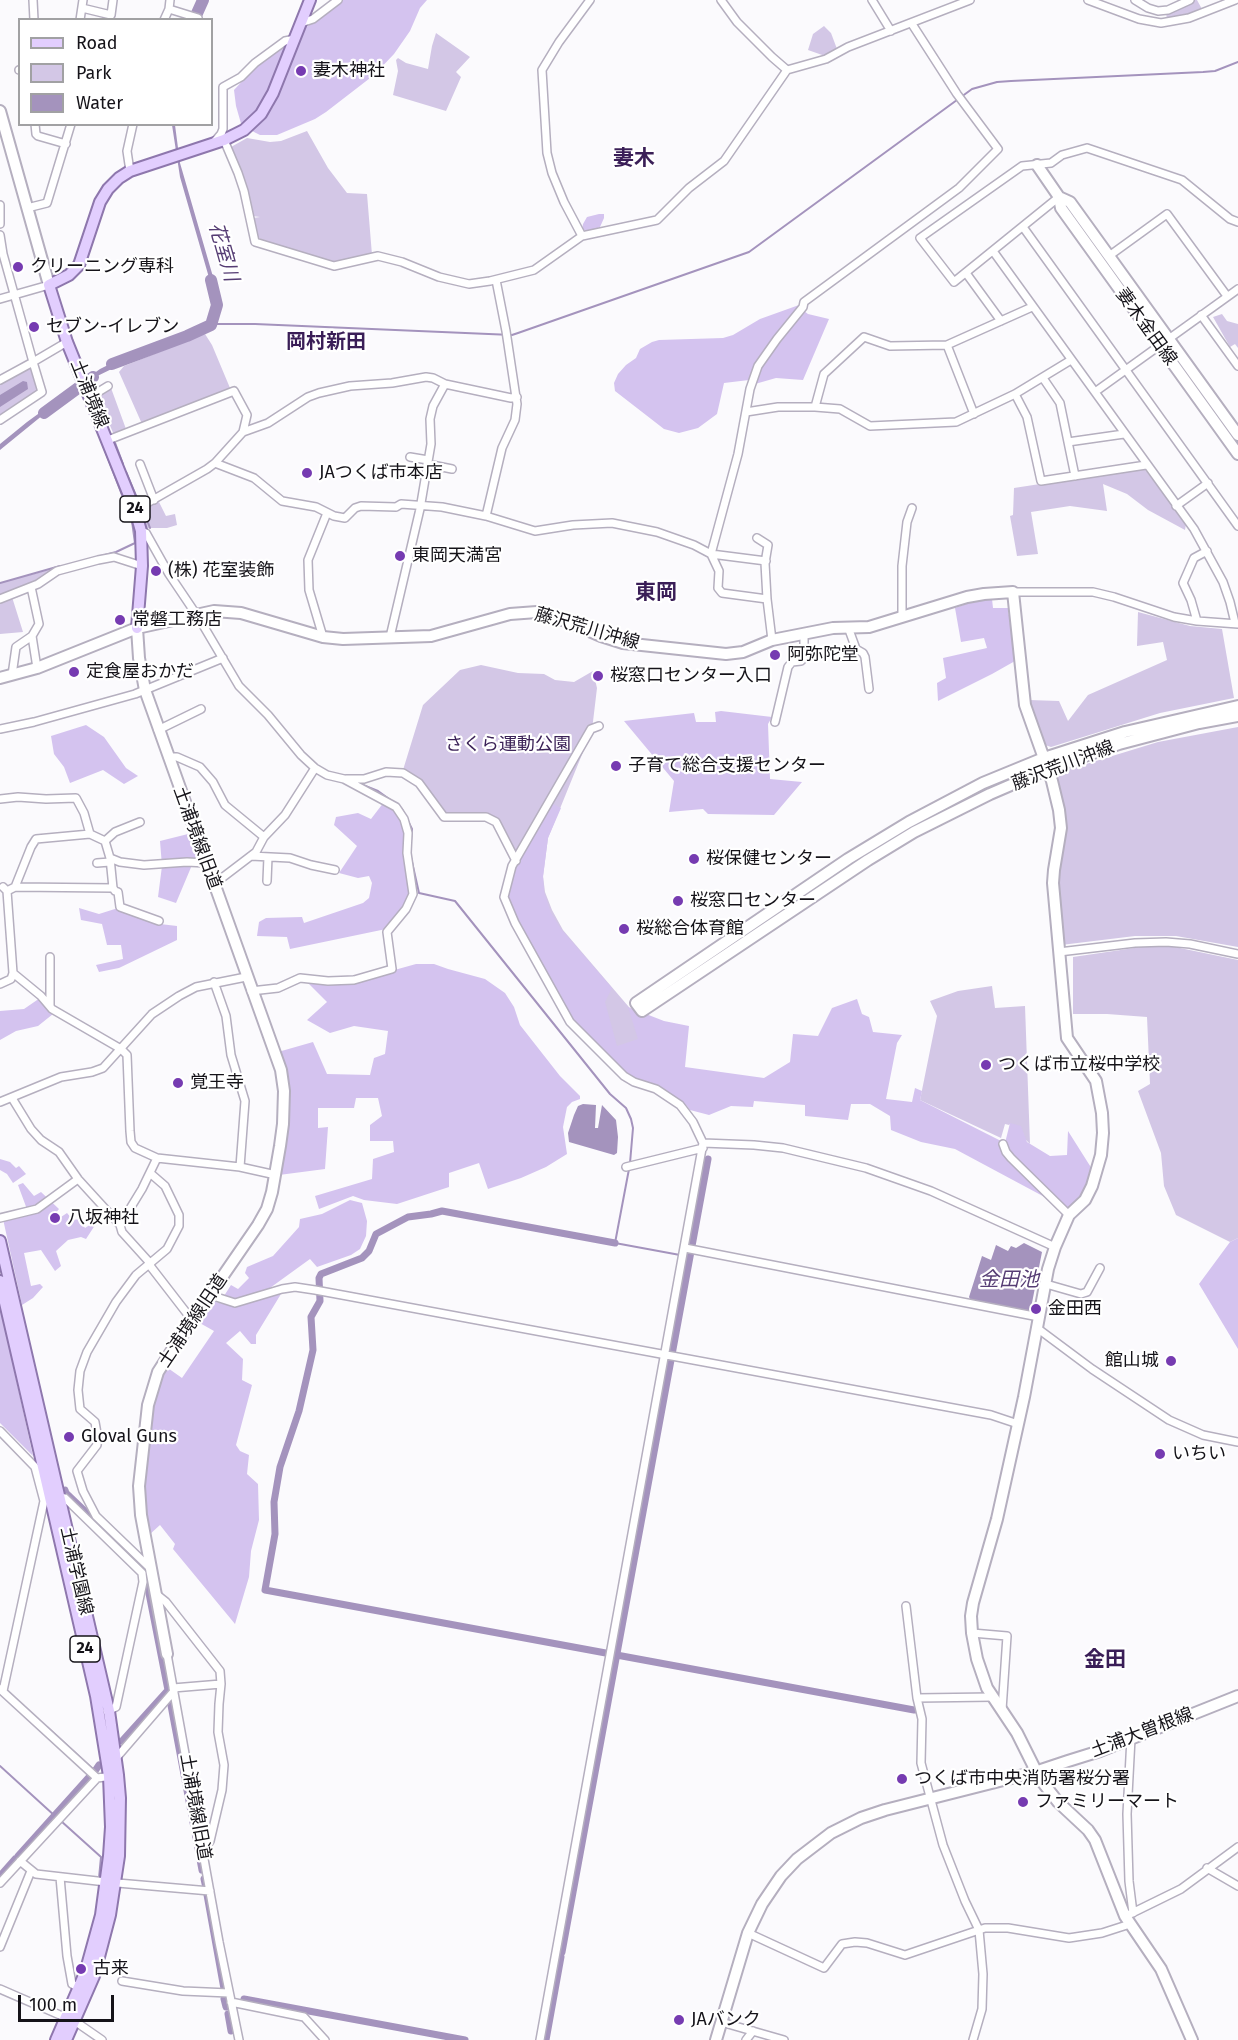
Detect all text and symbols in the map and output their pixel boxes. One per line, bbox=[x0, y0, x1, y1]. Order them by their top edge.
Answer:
legend bbox=[18, 18, 213, 126]
text: Road bbox=[76, 32, 118, 54]
place label: 妻木神社 bbox=[313, 60, 385, 82]
text: Park bbox=[76, 62, 111, 84]
marker: 妻木神社 bbox=[294, 64, 308, 78]
text: Water bbox=[76, 92, 123, 114]
district label: 妻木 bbox=[613, 146, 655, 172]
water label: 花室川 bbox=[203, 220, 243, 284]
place label: クリーニング専科 bbox=[30, 256, 174, 278]
marker: クリーニング専科 bbox=[11, 260, 25, 274]
street label: 妻木金田線 bbox=[1111, 284, 1181, 370]
place label: セブン-イレブン bbox=[46, 316, 179, 338]
marker: セブン-イレブン bbox=[27, 320, 41, 334]
district label: 岡村新田 bbox=[286, 330, 366, 354]
street label: 土浦境線 bbox=[66, 357, 112, 431]
place label: JAつくば市本店 bbox=[319, 462, 443, 484]
marker: JAつくば市本店 bbox=[300, 466, 314, 480]
road number: 24 bbox=[120, 496, 150, 522]
place label: 東岡天満宮 bbox=[412, 545, 502, 567]
marker: 東岡天満宮 bbox=[393, 549, 407, 563]
place label: (株) 花室装飾 bbox=[168, 560, 274, 582]
marker: (株) 花室装飾 bbox=[149, 564, 163, 578]
district label: 東岡 bbox=[635, 580, 677, 606]
street label: 藤沢荒川沖線 bbox=[532, 604, 642, 654]
place label: 常磐工務店 bbox=[132, 609, 222, 631]
marker: 常磐工務店 bbox=[113, 613, 127, 627]
place label: 阿弥陀堂 bbox=[787, 644, 859, 666]
marker: 阿弥陀堂 bbox=[768, 648, 782, 662]
place label: 定食屋おかだ bbox=[86, 661, 194, 683]
marker: 定食屋おかだ bbox=[67, 665, 81, 679]
place label: 桜窓口センター入口 bbox=[610, 665, 772, 687]
marker: 桜窓口センター入口 bbox=[591, 669, 605, 683]
park label: さくら運動公園 bbox=[445, 734, 571, 756]
street label: 藤沢荒川沖線 bbox=[1009, 737, 1117, 795]
place label: 子育て総合支援センター bbox=[628, 755, 826, 777]
marker: 子育て総合支援センター bbox=[609, 759, 623, 773]
street label: 土浦境線旧道 bbox=[168, 784, 226, 892]
place label: 桜保健センター bbox=[706, 848, 832, 870]
marker: 桜保健センター bbox=[687, 852, 701, 866]
place label: 桜窓口センター bbox=[690, 890, 816, 912]
marker: 桜窓口センター bbox=[671, 894, 685, 908]
place label: 桜総合体育館 bbox=[636, 918, 744, 940]
marker: 桜総合体育館 bbox=[617, 922, 631, 936]
place label: つくば市立桜中学校 bbox=[998, 1054, 1160, 1076]
marker: つくば市立桜中学校 bbox=[979, 1058, 993, 1072]
place label: 覚王寺 bbox=[190, 1072, 244, 1094]
marker: 覚王寺 bbox=[171, 1076, 185, 1090]
place label: 八坂神社 bbox=[67, 1207, 139, 1229]
marker: 八坂神社 bbox=[48, 1211, 62, 1225]
water label: 金田池 bbox=[979, 1268, 1039, 1292]
street label: 土浦境線旧道 bbox=[154, 1270, 232, 1372]
place label: 金田西 bbox=[1048, 1298, 1102, 1320]
marker: 金田西 bbox=[1029, 1302, 1043, 1316]
place label: 館山城 bbox=[1105, 1350, 1159, 1372]
marker: 館山城 bbox=[1164, 1354, 1178, 1368]
place label: Gloval Guns bbox=[81, 1426, 177, 1448]
marker: Gloval Guns bbox=[62, 1430, 76, 1444]
place label: いちい bbox=[1172, 1443, 1226, 1465]
marker: いちい bbox=[1153, 1447, 1167, 1461]
street label: 土浦学園線 bbox=[55, 1525, 97, 1617]
road number: 24 bbox=[70, 1636, 100, 1662]
district label: 金田 bbox=[1084, 1647, 1126, 1673]
street label: 土浦大曽根線 bbox=[1088, 1704, 1196, 1762]
street label: 土浦境線旧道 bbox=[175, 1752, 215, 1862]
place label: つくば市中央消防署桜分署 bbox=[914, 1768, 1130, 1790]
marker: つくば市中央消防署桜分署 bbox=[895, 1772, 909, 1786]
place label: ファミリーマート bbox=[1035, 1791, 1179, 1813]
marker: ファミリーマート bbox=[1016, 1795, 1030, 1809]
place label: 古来 bbox=[93, 1958, 129, 1980]
marker: 古来 bbox=[74, 1962, 88, 1976]
scale bar bbox=[21, 1983, 117, 2021]
text: 100 m bbox=[29, 1994, 77, 2016]
place label: JAバンク bbox=[691, 2009, 761, 2031]
marker: JAバンク bbox=[672, 2013, 686, 2027]

